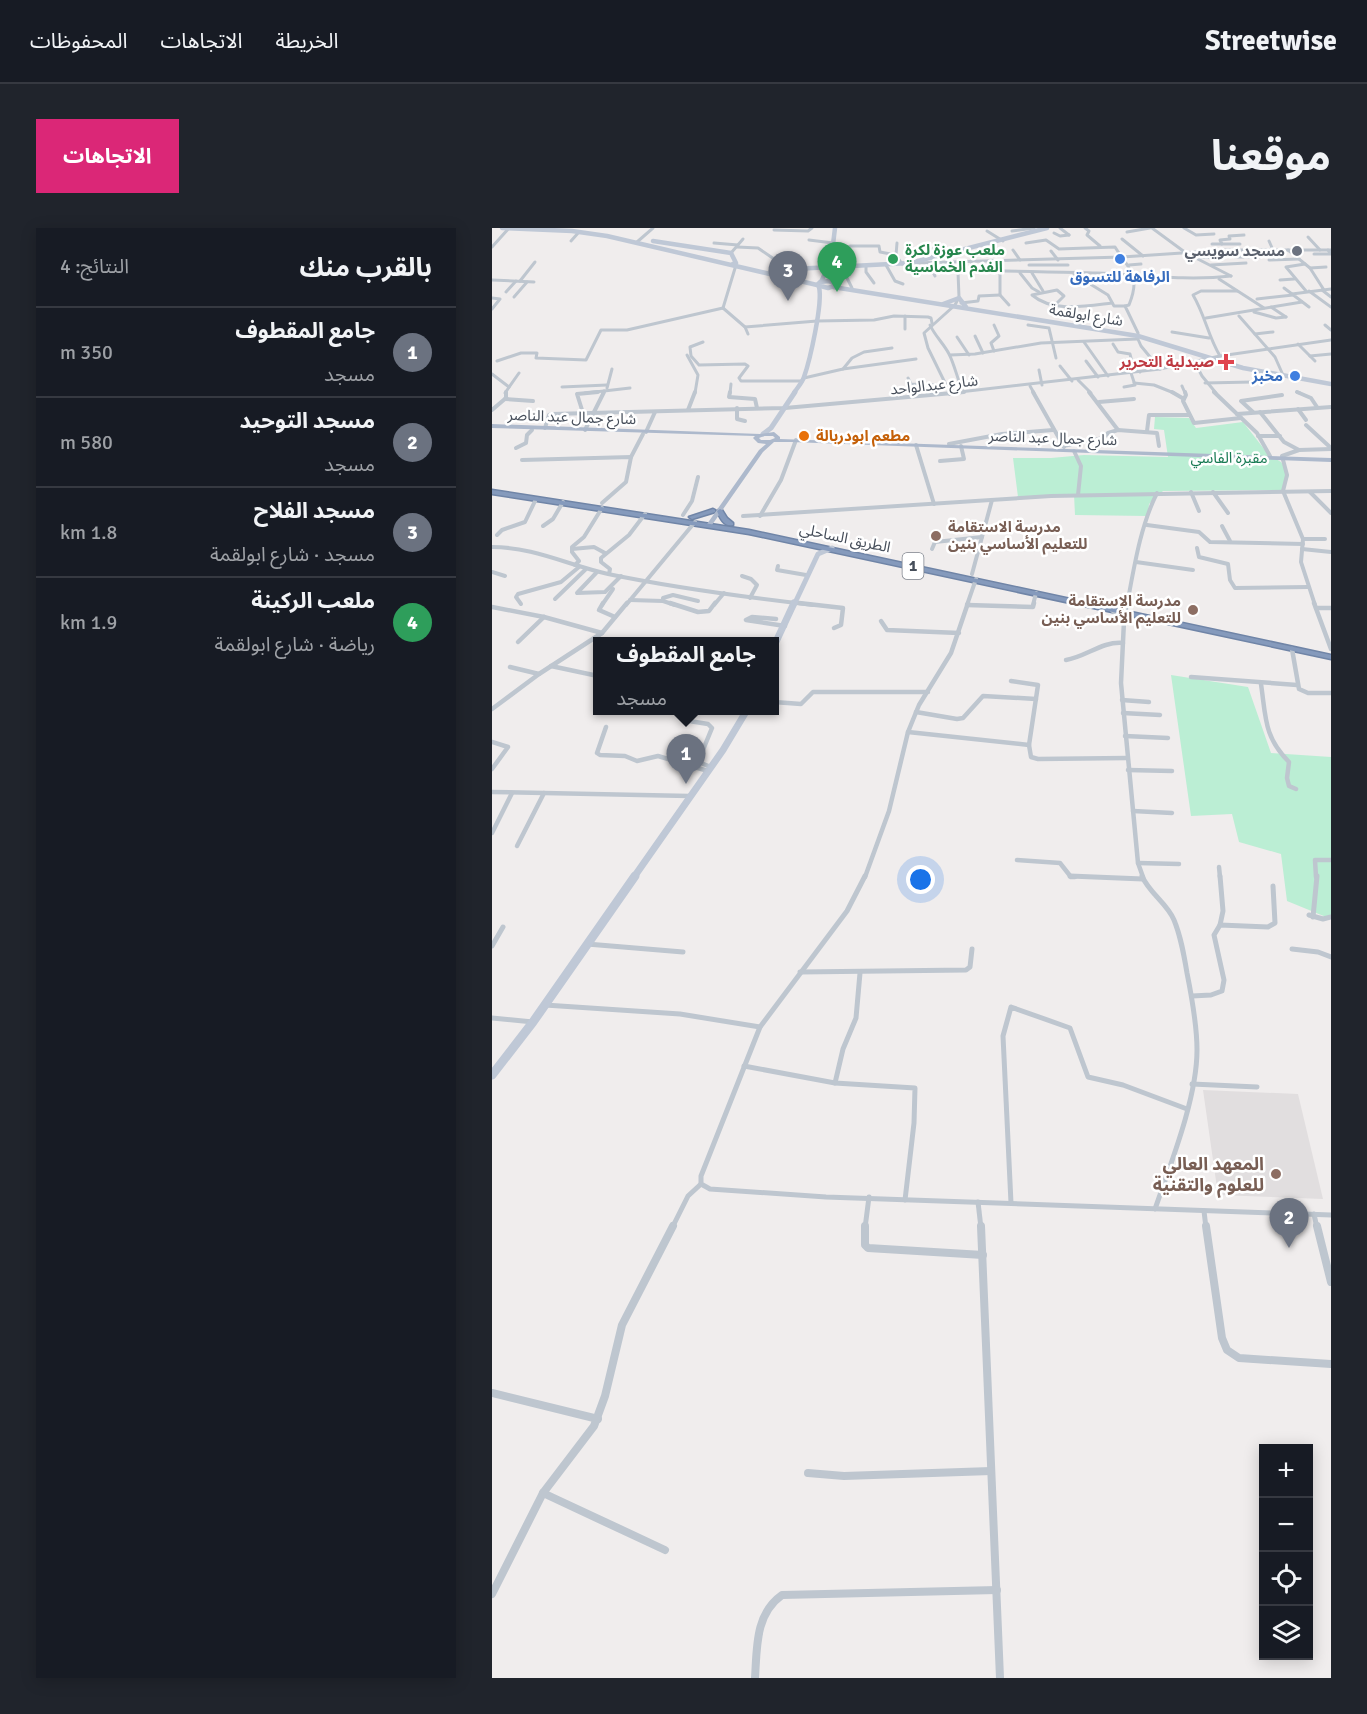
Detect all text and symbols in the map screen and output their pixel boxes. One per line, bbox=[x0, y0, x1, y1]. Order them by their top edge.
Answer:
text: Streetwise bbox=[1205, 24, 1337, 58]
text: المحفوظات bbox=[30, 28, 127, 54]
text: الاتجاهات bbox=[160, 28, 242, 54]
text: الخريطة bbox=[275, 28, 338, 54]
button: الاتجاهات bbox=[36, 119, 179, 193]
text: موقعنا bbox=[1211, 131, 1331, 182]
place label: ملعب عوزة لكرة الفدم الخماسية bbox=[905, 241, 1005, 278]
pin: 4 bbox=[818, 242, 856, 292]
place label: مسجد سويسي bbox=[1185, 242, 1285, 262]
marker: مسجد سويسي bbox=[1290, 244, 1304, 258]
pin: 3 bbox=[768, 251, 808, 301]
text: بالقرب منك bbox=[300, 252, 432, 284]
marker: ملعب عوزة لكرة الفدم الخماسية bbox=[886, 252, 900, 266]
marker: الرفاهة للتسوق bbox=[1113, 252, 1127, 266]
text: النتائج: 4 bbox=[60, 254, 129, 279]
place label: الرفاهة للتسوق bbox=[1070, 268, 1170, 286]
street label: شارع ابولقمة bbox=[1047, 300, 1124, 333]
text: جامع المقطوف bbox=[235, 317, 375, 344]
text: 350 m bbox=[60, 340, 113, 365]
text: 1 bbox=[407, 340, 418, 365]
place label: صيدلية التحرير bbox=[1119, 353, 1214, 371]
marker: صيدلية التحرير bbox=[1219, 355, 1233, 369]
text: مسجد bbox=[324, 362, 375, 387]
place label: مخبز bbox=[1251, 367, 1283, 385]
marker: مخبز bbox=[1288, 369, 1302, 383]
street label: شارع عبدالواحد bbox=[889, 371, 979, 402]
street label: شارع جمال عبد الناصر bbox=[506, 406, 637, 431]
text: مسجد التوحيد bbox=[240, 407, 375, 434]
place label: مطعم ابودربالة bbox=[816, 427, 910, 447]
street label: شارع جمال عبد الناصر bbox=[987, 427, 1118, 452]
marker: مطعم ابودربالة bbox=[797, 429, 811, 443]
text: 580 m bbox=[60, 430, 113, 455]
text: 2 bbox=[407, 430, 418, 455]
park label: مقبرة الفاسي bbox=[1190, 449, 1268, 469]
text: مسجد bbox=[324, 452, 375, 477]
text: مسجد الفلاح bbox=[254, 497, 375, 524]
place label: مدرسة الاستقامة للتعليم الأساسي بنين bbox=[948, 518, 1087, 555]
text: 1.8 km bbox=[60, 520, 117, 545]
text: 3 bbox=[407, 520, 418, 545]
street label: الطريق الساحلي bbox=[797, 520, 892, 559]
marker: مدرسة الاستقامة للتعليم الأساسي بنين bbox=[929, 529, 943, 543]
text: مسجد · شارع ابولقمة bbox=[210, 542, 375, 567]
road number: 1 bbox=[902, 553, 924, 579]
text: ملعب الركينة bbox=[251, 587, 375, 614]
place label: مدرسة اﻹستقامة للتعليم اﻷساسي بنين bbox=[1042, 592, 1181, 629]
marker: مدرسة اﻹستقامة للتعليم اﻷساسي بنين bbox=[1186, 603, 1200, 617]
text: 1.9 km bbox=[60, 610, 117, 635]
text: 4 bbox=[407, 610, 418, 635]
text: رياضة · شارع ابولقمة bbox=[214, 632, 375, 657]
popup bbox=[593, 637, 779, 715]
text: جامع المقطوف bbox=[616, 641, 756, 668]
text: مسجد bbox=[616, 686, 667, 711]
pin: 1 bbox=[666, 734, 706, 784]
your location bbox=[906, 865, 935, 894]
place label: المعهد العالي للعلوم والتقنية bbox=[1153, 1153, 1264, 1198]
marker: المعهد العالي للعلوم والتقنية bbox=[1269, 1167, 1283, 1181]
pin: 2 bbox=[1270, 1198, 1308, 1248]
map controls bbox=[1259, 1444, 1313, 1660]
button: + bbox=[1259, 1444, 1313, 1498]
button: − bbox=[1259, 1498, 1313, 1552]
button: locate bbox=[1259, 1552, 1313, 1606]
button: layers bbox=[1259, 1606, 1313, 1660]

